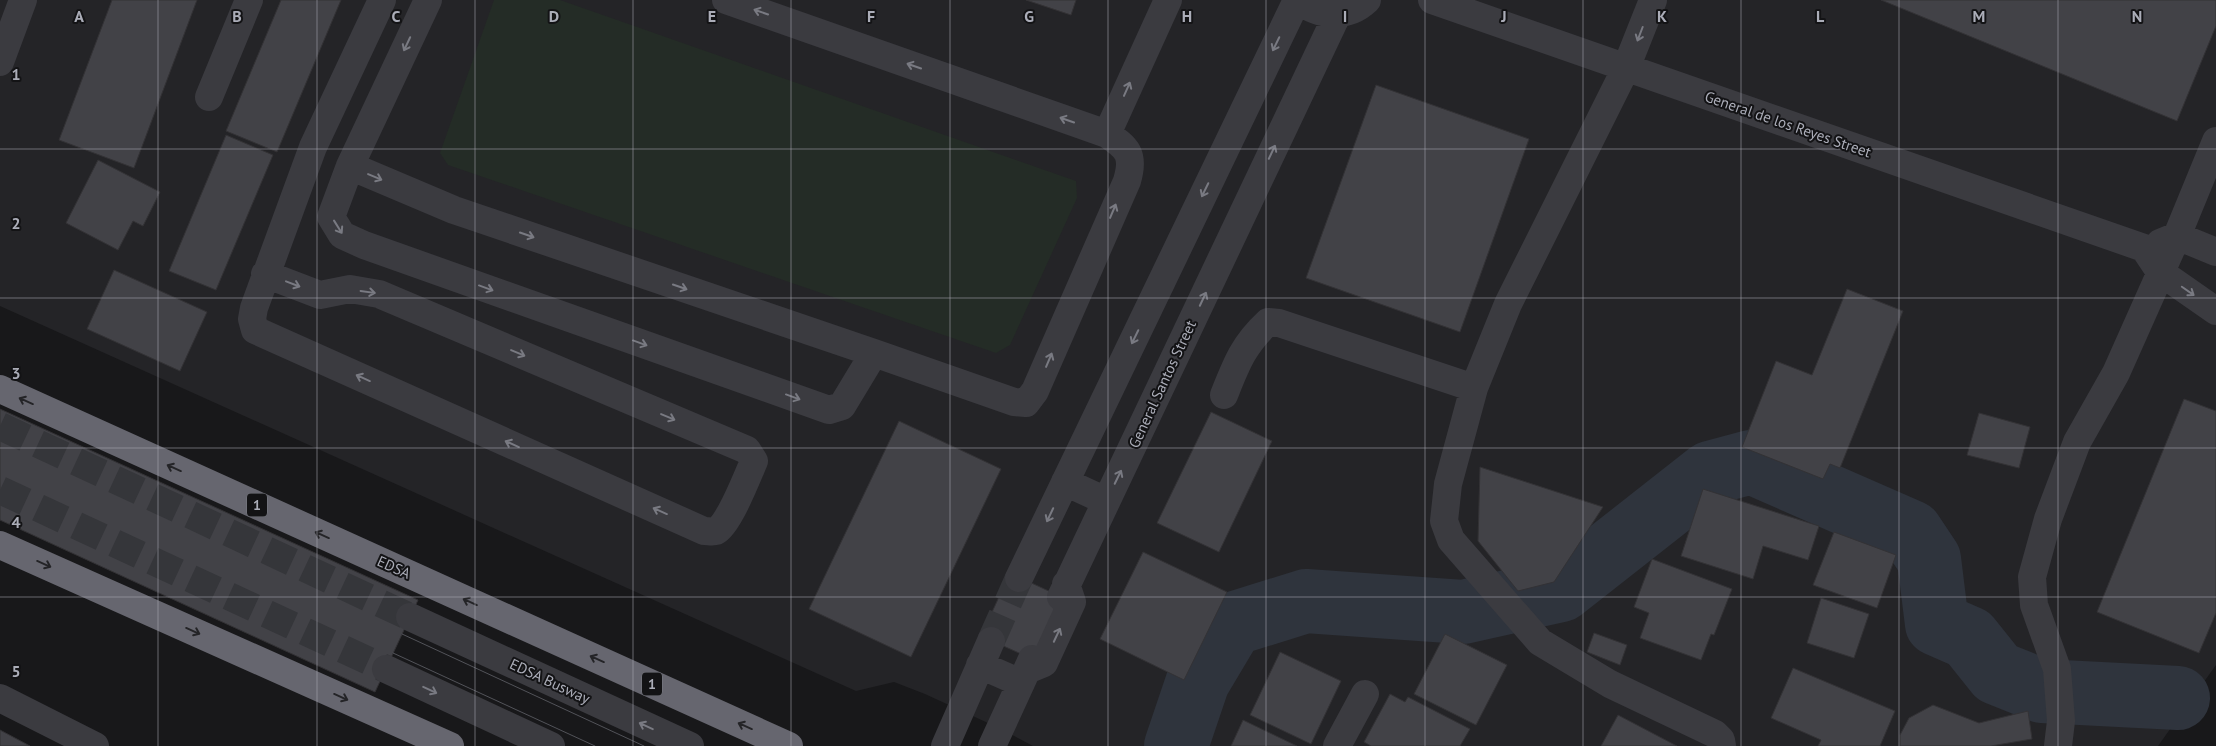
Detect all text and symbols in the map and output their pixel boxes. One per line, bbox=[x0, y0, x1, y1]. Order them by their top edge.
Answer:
text: A bbox=[74, 6, 84, 26]
text: B bbox=[232, 6, 242, 26]
text: C bbox=[392, 6, 401, 26]
text: D bbox=[549, 6, 559, 26]
text: E bbox=[708, 6, 716, 26]
text: F bbox=[867, 6, 875, 26]
text: G bbox=[1024, 6, 1034, 26]
text: H bbox=[1182, 6, 1192, 26]
text: I bbox=[1343, 6, 1347, 26]
text: J bbox=[1500, 6, 1507, 26]
text: K bbox=[1657, 6, 1667, 26]
text: L bbox=[1816, 6, 1825, 26]
text: M bbox=[1973, 6, 1985, 26]
text: N bbox=[2132, 6, 2142, 26]
one-way arrow bbox=[754, 7, 769, 16]
one-way arrow bbox=[1634, 26, 1644, 41]
one-way arrow bbox=[402, 36, 412, 51]
one-way arrow bbox=[1271, 36, 1280, 51]
one-way arrow bbox=[907, 61, 922, 70]
text: 1 bbox=[11, 64, 21, 84]
one-way arrow bbox=[1123, 82, 1133, 97]
street label: General de los Reyes Street bbox=[1702, 87, 1874, 161]
one-way arrow bbox=[1060, 115, 1076, 124]
one-way arrow bbox=[1268, 145, 1277, 160]
one-way arrow bbox=[367, 172, 382, 182]
one-way arrow bbox=[1200, 182, 1210, 197]
one-way arrow bbox=[1109, 204, 1119, 219]
text: 2 bbox=[11, 213, 21, 233]
one-way arrow bbox=[333, 220, 343, 234]
one-way arrow bbox=[518, 230, 534, 240]
one-way arrow bbox=[284, 280, 300, 289]
one-way arrow bbox=[672, 283, 688, 292]
one-way arrow bbox=[478, 284, 494, 293]
one-way arrow bbox=[2181, 286, 2195, 296]
one-way arrow bbox=[360, 287, 376, 297]
one-way arrow bbox=[1198, 292, 1208, 307]
street label: General Santos Street bbox=[1124, 317, 1200, 451]
one-way arrow bbox=[1130, 329, 1139, 344]
one-way arrow bbox=[631, 339, 647, 348]
one-way arrow bbox=[510, 349, 525, 358]
one-way arrow bbox=[1044, 353, 1054, 368]
text: 3 bbox=[11, 363, 21, 383]
one-way arrow bbox=[356, 373, 371, 382]
one-way arrow bbox=[784, 393, 800, 402]
one-way arrow bbox=[19, 395, 34, 405]
one-way arrow bbox=[660, 412, 675, 422]
one-way arrow bbox=[504, 439, 519, 449]
one-way arrow bbox=[167, 462, 182, 472]
one-way arrow bbox=[1114, 470, 1123, 485]
road number: 1 bbox=[247, 494, 267, 516]
one-way arrow bbox=[653, 505, 668, 515]
one-way arrow bbox=[1045, 507, 1054, 522]
text: 4 bbox=[11, 512, 21, 532]
one-way arrow bbox=[315, 529, 330, 539]
street label: EDSA bbox=[374, 551, 414, 583]
one-way arrow bbox=[37, 560, 52, 570]
one-way arrow bbox=[463, 596, 478, 606]
one-way arrow bbox=[185, 626, 200, 636]
one-way arrow bbox=[1052, 628, 1062, 643]
one-way arrow bbox=[589, 653, 604, 663]
street label: EDSA Busway bbox=[507, 654, 593, 708]
text: 5 bbox=[11, 661, 21, 681]
road number: 1 bbox=[642, 672, 662, 696]
one-way arrow bbox=[422, 686, 437, 695]
one-way arrow bbox=[333, 693, 348, 703]
one-way arrow bbox=[639, 720, 654, 730]
one-way arrow bbox=[737, 720, 752, 730]

